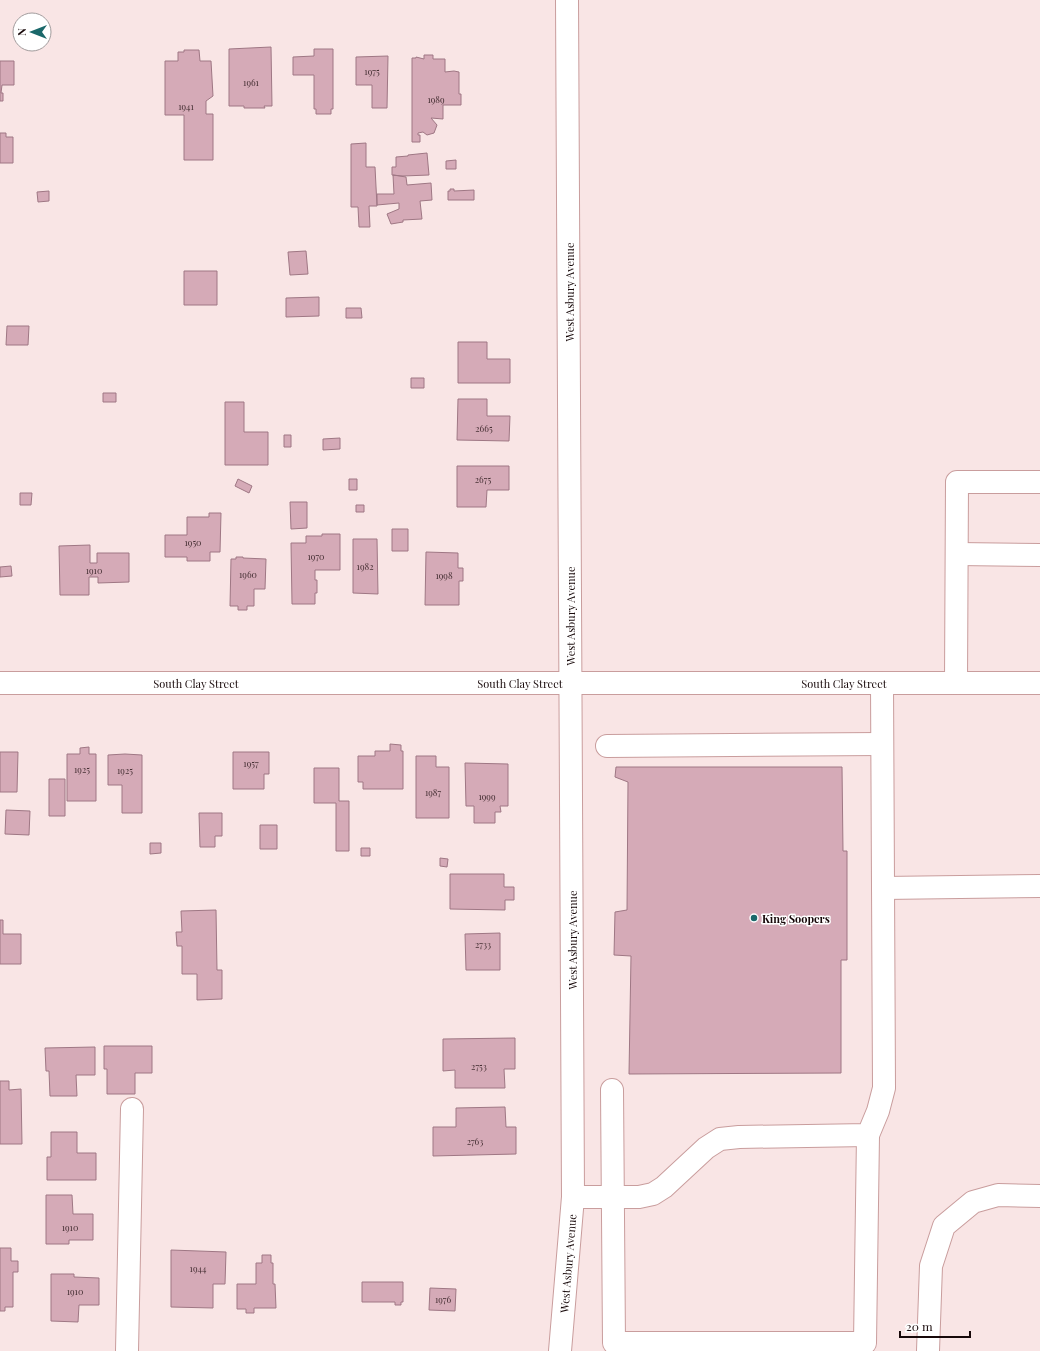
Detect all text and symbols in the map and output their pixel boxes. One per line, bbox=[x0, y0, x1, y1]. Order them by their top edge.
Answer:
north arrow bbox=[12, 12, 52, 52]
text: N bbox=[14, 28, 29, 36]
house number: 1975 bbox=[364, 65, 380, 77]
house number: 1961 bbox=[243, 76, 260, 88]
house number: 1989 bbox=[427, 93, 445, 105]
house number: 1941 bbox=[178, 100, 195, 112]
street label: West Asbury Avenue bbox=[562, 242, 577, 343]
house number: 2665 bbox=[475, 422, 493, 434]
house number: 2675 bbox=[475, 473, 491, 485]
house number: 1950 bbox=[184, 536, 202, 548]
house number: 1970 bbox=[308, 550, 324, 562]
house number: 1982 bbox=[357, 560, 373, 572]
house number: 1910 bbox=[86, 564, 102, 576]
street label: West Asbury Avenue bbox=[563, 566, 578, 667]
house number: 1960 bbox=[239, 568, 257, 580]
house number: 1998 bbox=[435, 569, 453, 581]
street label: South Clay Street bbox=[153, 676, 239, 691]
street label: South Clay Street bbox=[477, 676, 563, 691]
street label: South Clay Street bbox=[801, 676, 887, 691]
house number: 1957 bbox=[243, 757, 259, 769]
house number: 1925 bbox=[74, 763, 90, 775]
house number: 1925 bbox=[117, 764, 133, 776]
house number: 1987 bbox=[425, 786, 441, 798]
house number: 1999 bbox=[478, 790, 496, 802]
street label: West Asbury Avenue bbox=[565, 890, 580, 991]
place label: King Soopers bbox=[762, 911, 830, 926]
marker: King Soopers bbox=[749, 913, 759, 923]
house number: 2733 bbox=[475, 938, 491, 950]
house number: 2753 bbox=[471, 1060, 487, 1072]
house number: 2763 bbox=[467, 1135, 483, 1147]
street label: West Asbury Avenue bbox=[556, 1213, 579, 1314]
house number: 1910 bbox=[62, 1221, 78, 1233]
house number: 1944 bbox=[190, 1262, 207, 1274]
house number: 1910 bbox=[67, 1285, 83, 1297]
house number: 1976 bbox=[435, 1293, 451, 1305]
scale bar bbox=[900, 1313, 970, 1339]
text: 20 m bbox=[906, 1318, 933, 1334]

